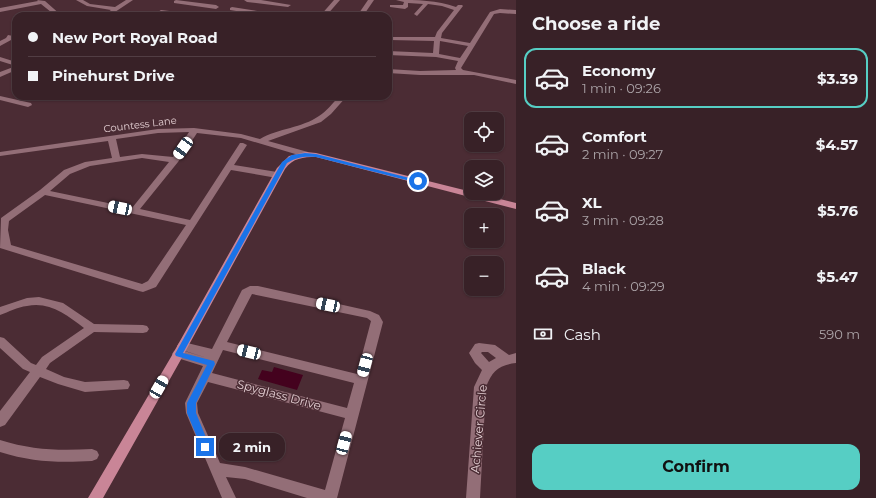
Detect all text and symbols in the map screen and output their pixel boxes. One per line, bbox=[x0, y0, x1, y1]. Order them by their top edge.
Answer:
text: Choose a ride bbox=[532, 13, 660, 35]
text: New Port Royal Road bbox=[52, 28, 218, 47]
icon: car bbox=[534, 60, 570, 96]
text: Economy bbox=[582, 61, 655, 80]
text: Pinehurst Drive bbox=[52, 66, 175, 85]
text: $3.39 bbox=[817, 69, 858, 88]
text: 1 min · 09:26 bbox=[582, 80, 661, 96]
map controls bbox=[464, 112, 504, 296]
button: locate bbox=[464, 112, 504, 152]
street label: Countess Lane bbox=[103, 114, 177, 135]
icon: car bbox=[534, 126, 570, 162]
text: Comfort bbox=[582, 127, 647, 146]
car bbox=[171, 135, 195, 161]
text: $4.57 bbox=[816, 135, 858, 154]
text: 2 min · 09:27 bbox=[582, 146, 663, 162]
button: layers bbox=[464, 160, 504, 200]
route start bbox=[409, 172, 427, 190]
icon: car bbox=[534, 192, 570, 228]
text: XL bbox=[582, 193, 601, 212]
car bbox=[107, 200, 133, 216]
text: $5.76 bbox=[817, 201, 858, 220]
button: + bbox=[464, 208, 504, 248]
text: 3 min · 09:28 bbox=[582, 212, 664, 228]
button: − bbox=[464, 256, 504, 296]
icon: car bbox=[534, 258, 570, 294]
text: Black bbox=[582, 259, 626, 278]
text: $5.47 bbox=[817, 267, 858, 286]
text: 4 min · 09:29 bbox=[582, 278, 665, 294]
car bbox=[315, 297, 341, 313]
icon: cash bbox=[532, 323, 554, 345]
text: Cash bbox=[564, 325, 601, 344]
text: 590 m bbox=[819, 326, 860, 342]
car bbox=[236, 343, 262, 361]
car bbox=[356, 352, 374, 378]
car bbox=[148, 374, 170, 400]
street label: Spyglass Drive bbox=[235, 376, 323, 413]
street label: Achiever Circle bbox=[467, 384, 490, 474]
car bbox=[335, 430, 353, 456]
callout: 2 min bbox=[219, 433, 285, 461]
route end bbox=[196, 438, 214, 456]
text: 2 min bbox=[233, 439, 271, 455]
button: Confirm bbox=[532, 444, 860, 490]

